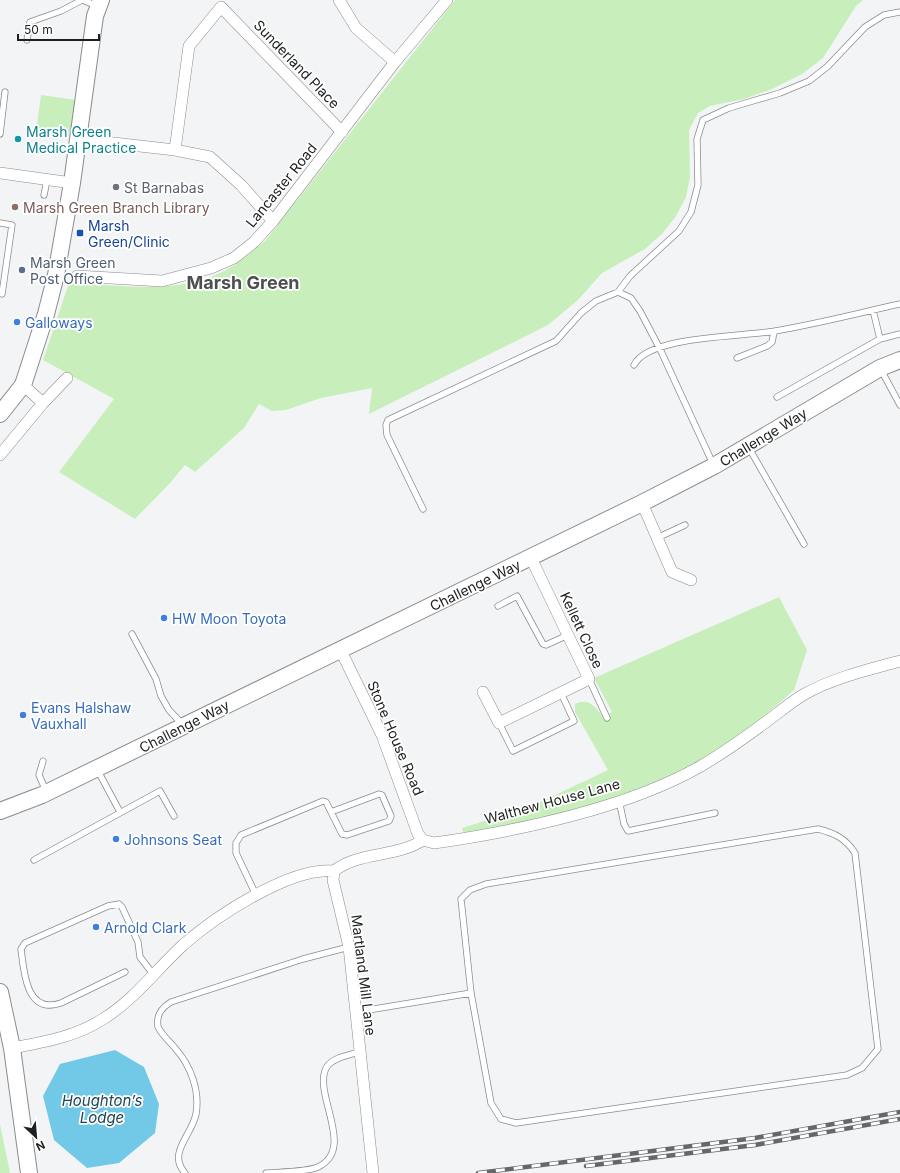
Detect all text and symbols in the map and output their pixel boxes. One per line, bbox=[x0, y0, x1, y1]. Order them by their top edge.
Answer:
scale bar bbox=[18, 16, 99, 42]
street label: Sunderland Place bbox=[251, 16, 343, 112]
text: 50 m bbox=[24, 22, 53, 37]
place label: Marsh Green Medical Practice bbox=[26, 123, 136, 156]
marker: Marsh Green Medical Practice bbox=[13, 134, 23, 144]
street label: Lancaster Road bbox=[242, 140, 320, 230]
place label: St Barnabas bbox=[124, 179, 204, 196]
marker: St Barnabas bbox=[111, 182, 121, 192]
place label: Marsh Green Branch Library bbox=[23, 199, 210, 216]
marker: Marsh Green Branch Library bbox=[10, 202, 20, 212]
place label: Marsh Green/Clinic bbox=[88, 217, 170, 250]
marker: Marsh Green/Clinic bbox=[75, 228, 85, 238]
place label: Marsh Green Post Office bbox=[30, 254, 115, 287]
marker: Marsh Green Post Office bbox=[17, 265, 27, 275]
district label: Marsh Green bbox=[186, 272, 300, 293]
place label: Galloways bbox=[25, 314, 93, 331]
marker: Galloways bbox=[12, 317, 22, 327]
street label: Challenge Way bbox=[716, 404, 810, 470]
street label: Challenge Way bbox=[427, 556, 523, 614]
street label: Kellett Close bbox=[557, 589, 607, 671]
place label: HW Moon Toyota bbox=[172, 610, 286, 627]
marker: HW Moon Toyota bbox=[159, 613, 169, 623]
street label: Stone House Road bbox=[364, 678, 428, 798]
street label: Challenge Way bbox=[136, 696, 232, 756]
place label: Evans Halshaw Vauxhall bbox=[31, 699, 131, 732]
marker: Evans Halshaw Vauxhall bbox=[18, 710, 28, 720]
street label: Walthew House Lane bbox=[482, 775, 622, 827]
place label: Johnsons Seat bbox=[124, 831, 222, 848]
marker: Johnsons Seat bbox=[111, 834, 121, 844]
street label: Martland Mill Lane bbox=[348, 914, 380, 1036]
place label: Arnold Clark bbox=[104, 919, 187, 936]
marker: Arnold Clark bbox=[91, 922, 101, 932]
water label: Houghton’s Lodge bbox=[62, 1091, 142, 1127]
north arrow bbox=[16, 1117, 56, 1157]
text: N bbox=[34, 1138, 47, 1154]

